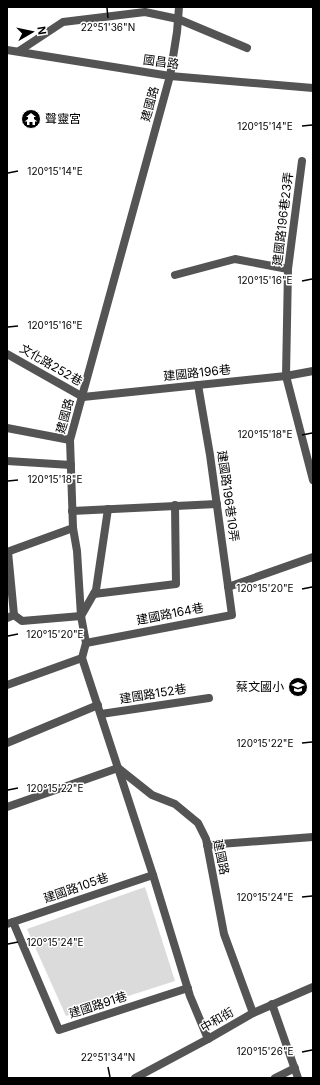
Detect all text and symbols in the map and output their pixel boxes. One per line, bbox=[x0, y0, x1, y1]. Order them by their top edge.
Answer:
north arrow bbox=[12, 12, 52, 52]
text: 22°51'36"N bbox=[81, 21, 135, 33]
text: N bbox=[34, 25, 49, 36]
street label: 國昌路 bbox=[142, 52, 180, 71]
street label: 建國路 bbox=[138, 85, 161, 123]
temple icon: 聲靈宮 bbox=[20, 108, 42, 130]
place label: 聲靈宮 bbox=[45, 111, 81, 126]
text: 120°15'14"E bbox=[237, 120, 293, 132]
text: 120°15'14"E bbox=[27, 165, 83, 177]
street label: 建國路196巷23弄 bbox=[269, 171, 296, 267]
text: 120°15'16"E bbox=[237, 274, 293, 286]
text: 120°15'16"E bbox=[27, 319, 83, 331]
street label: 文化路252巷 bbox=[17, 341, 85, 389]
street label: 建國路196巷 bbox=[162, 362, 231, 384]
street label: 建國路 bbox=[53, 397, 76, 435]
text: 120°15'18"E bbox=[237, 428, 293, 440]
street label: 建國路196巷10弄 bbox=[215, 449, 242, 543]
text: 120°15'18"E bbox=[27, 473, 83, 485]
text: 120°15'20"E bbox=[236, 582, 294, 594]
street label: 建國路164巷 bbox=[135, 600, 205, 627]
text: 120°15'20"E bbox=[26, 628, 84, 640]
school or university icon: 蔡文國小 bbox=[287, 676, 309, 698]
place label: 蔡文國小 bbox=[236, 679, 284, 694]
street label: 建國路152巷 bbox=[118, 681, 187, 706]
text: 120°15'22"E bbox=[236, 737, 294, 749]
text: 120°15'22"E bbox=[26, 782, 84, 794]
street label: 建國路 bbox=[210, 838, 233, 876]
street label: 建國路105巷 bbox=[41, 869, 110, 906]
text: 120°15'24"E bbox=[236, 891, 294, 903]
text: 120°15'24"E bbox=[26, 936, 84, 948]
street label: 建國路91巷 bbox=[67, 988, 129, 1021]
street label: 中和街 bbox=[197, 1004, 236, 1035]
text: 120°15'26"E bbox=[236, 1045, 294, 1057]
text: 22°51'34"N bbox=[81, 1051, 135, 1063]

